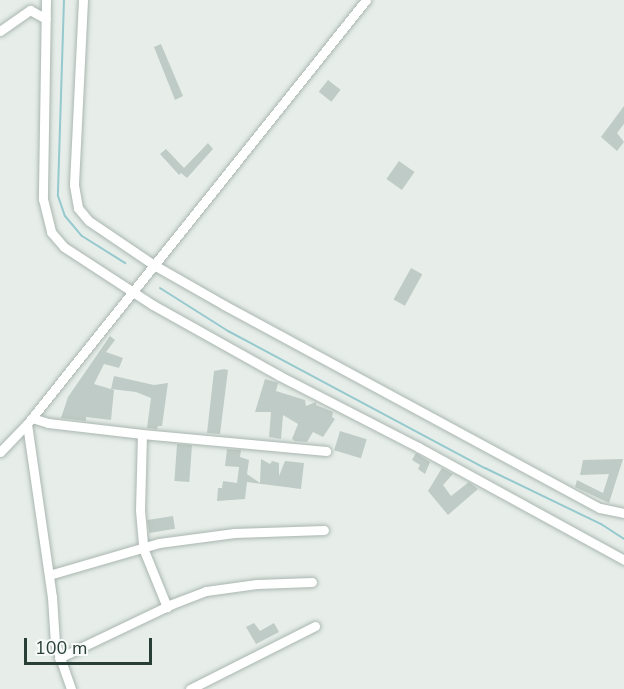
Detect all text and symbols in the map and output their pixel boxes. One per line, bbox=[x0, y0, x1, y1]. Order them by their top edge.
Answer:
scale bar bbox=[27, 626, 154, 664]
text: 100 m bbox=[35, 636, 87, 660]

